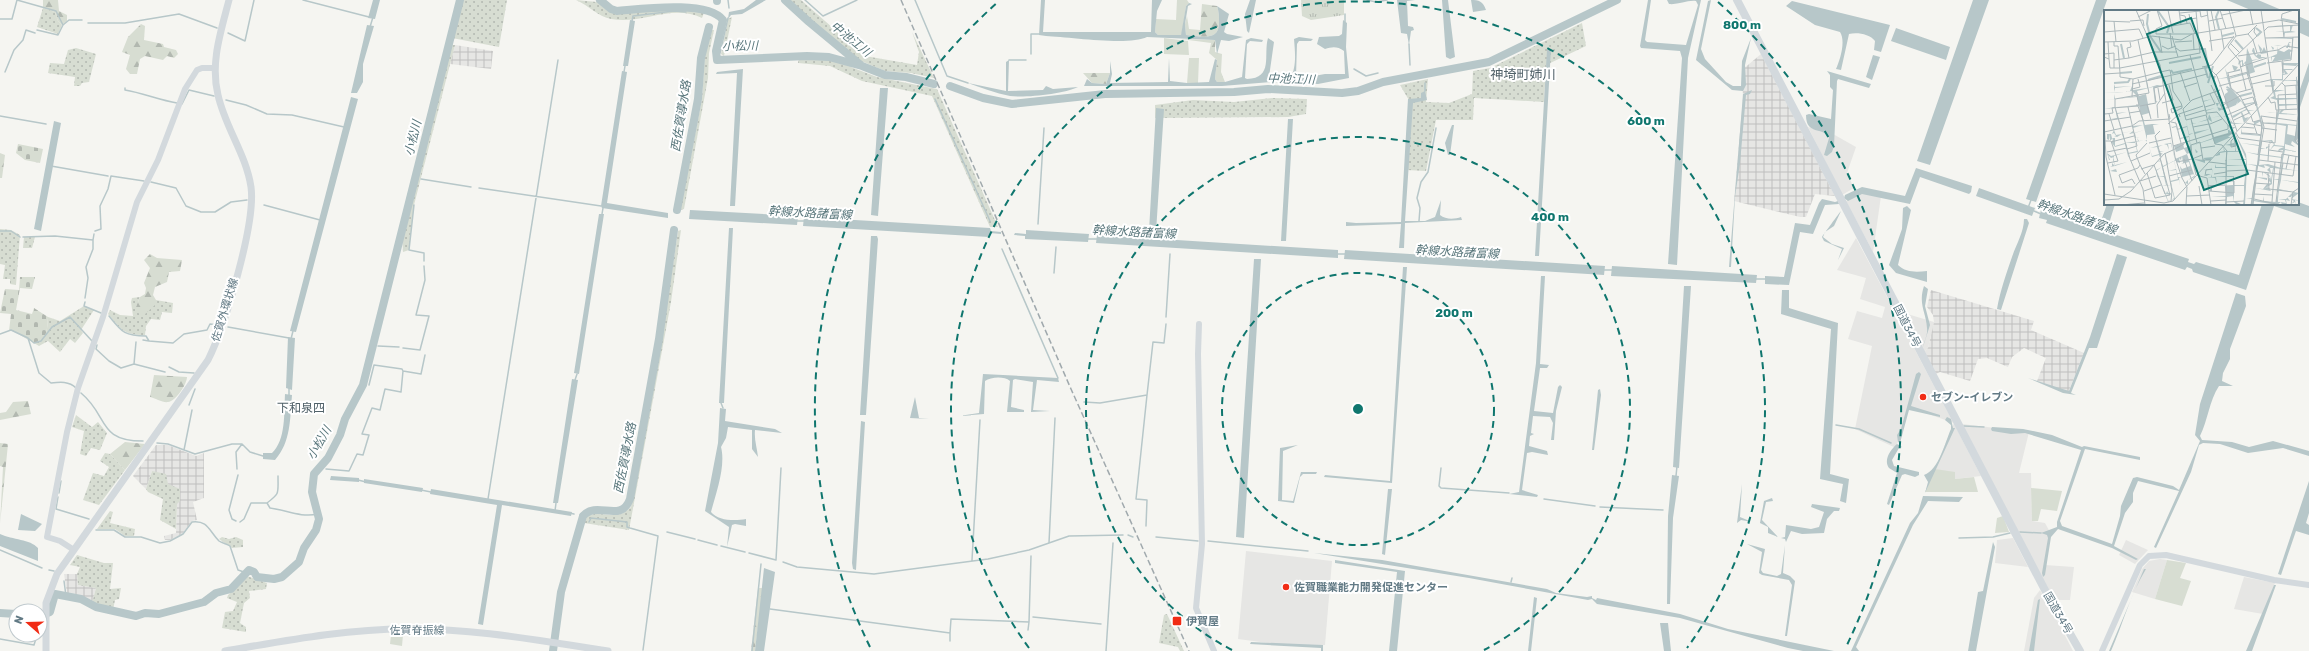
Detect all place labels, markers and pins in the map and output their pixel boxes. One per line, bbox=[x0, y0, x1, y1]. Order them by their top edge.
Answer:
place label: セブン-イレブン bbox=[1931, 391, 2013, 404]
marker: セブン-イレブン bbox=[1918, 392, 1928, 402]
centre of rings bbox=[1351, 402, 1365, 416]
place label: 佐賀職業能力開発促進センター bbox=[1294, 581, 1448, 594]
marker: 佐賀職業能力開発促進センター bbox=[1281, 582, 1291, 592]
marker: 伊賀屋 bbox=[1171, 615, 1183, 627]
place label: 伊賀屋 bbox=[1186, 615, 1219, 628]

